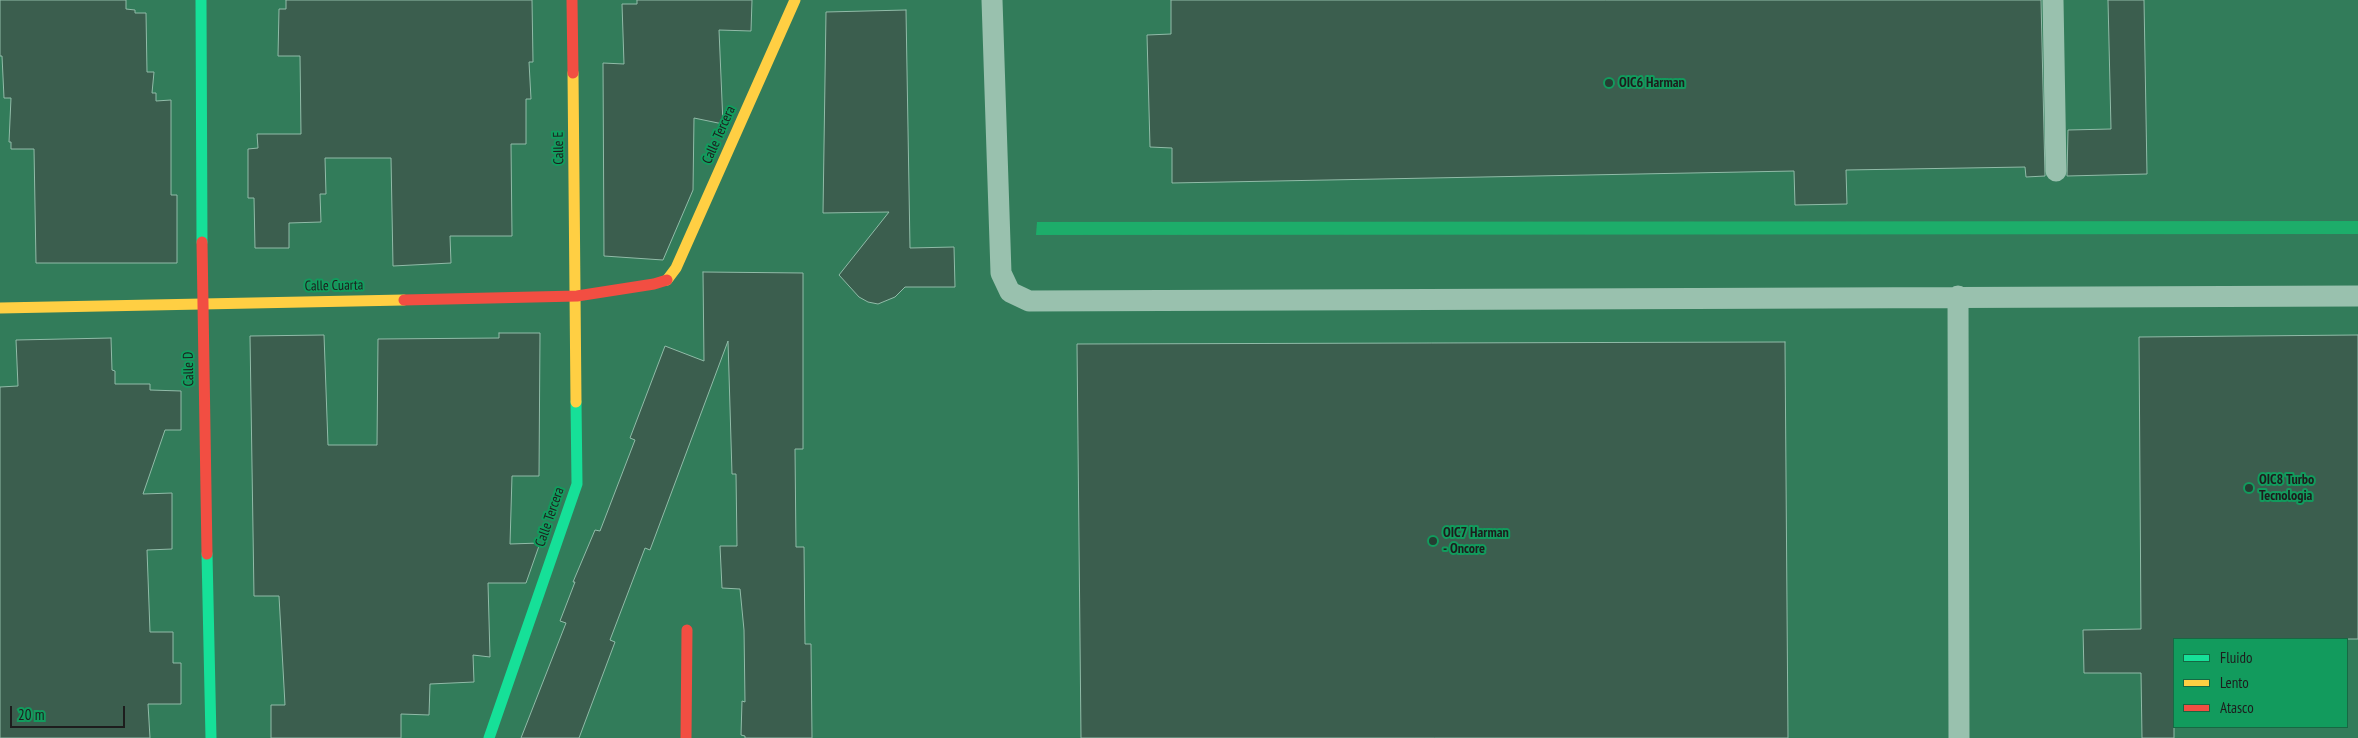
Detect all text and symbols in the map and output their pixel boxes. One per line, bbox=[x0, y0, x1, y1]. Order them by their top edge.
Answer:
place label: OIC6 Harman bbox=[1619, 75, 1685, 91]
marker: OIC6 Harman bbox=[1603, 77, 1615, 89]
street label: Calle Tercera bbox=[699, 103, 739, 167]
street label: Calle E bbox=[550, 131, 568, 165]
street label: Calle Cuarta bbox=[305, 277, 363, 295]
street label: Calle D bbox=[180, 352, 198, 386]
place label: OIC8 Turbo Tecnologia bbox=[2259, 472, 2314, 504]
marker: OIC8 Turbo Tecnologia bbox=[2243, 482, 2255, 494]
street label: Calle Tercera bbox=[532, 485, 568, 549]
place label: OIC7 Harman - Oncore bbox=[1443, 525, 1509, 558]
marker: OIC7 Harman - Oncore bbox=[1427, 535, 1439, 547]
legend bbox=[2173, 638, 2348, 728]
text: Fluido bbox=[2220, 648, 2252, 667]
text: Lento bbox=[2220, 673, 2249, 692]
scale bar bbox=[12, 696, 128, 728]
text: Atasco bbox=[2220, 698, 2254, 717]
text: 20 m bbox=[18, 705, 44, 724]

